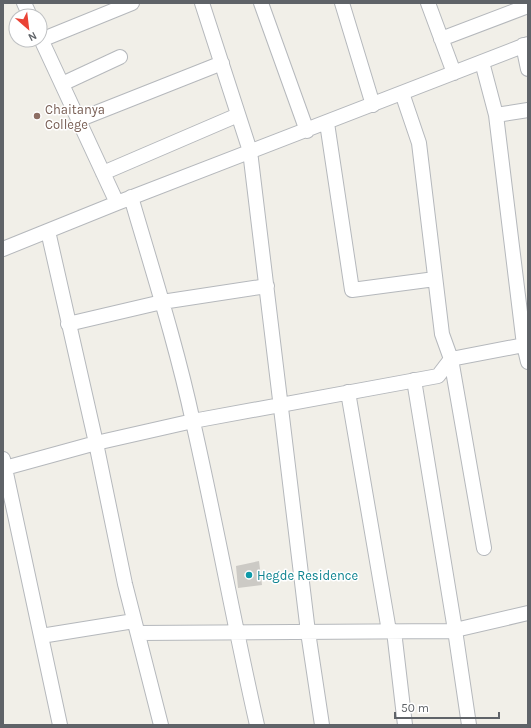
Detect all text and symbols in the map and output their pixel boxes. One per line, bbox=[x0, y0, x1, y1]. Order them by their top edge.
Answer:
north arrow bbox=[8, 8, 48, 48]
text: N bbox=[26, 29, 39, 44]
place label: Chaitanya College bbox=[45, 102, 105, 132]
marker: Chaitanya College bbox=[32, 111, 42, 121]
place label: Hegde Residence bbox=[257, 568, 358, 583]
marker: Hegde Residence bbox=[244, 570, 254, 580]
scale bar bbox=[395, 694, 499, 720]
text: 50 m bbox=[401, 701, 429, 715]

